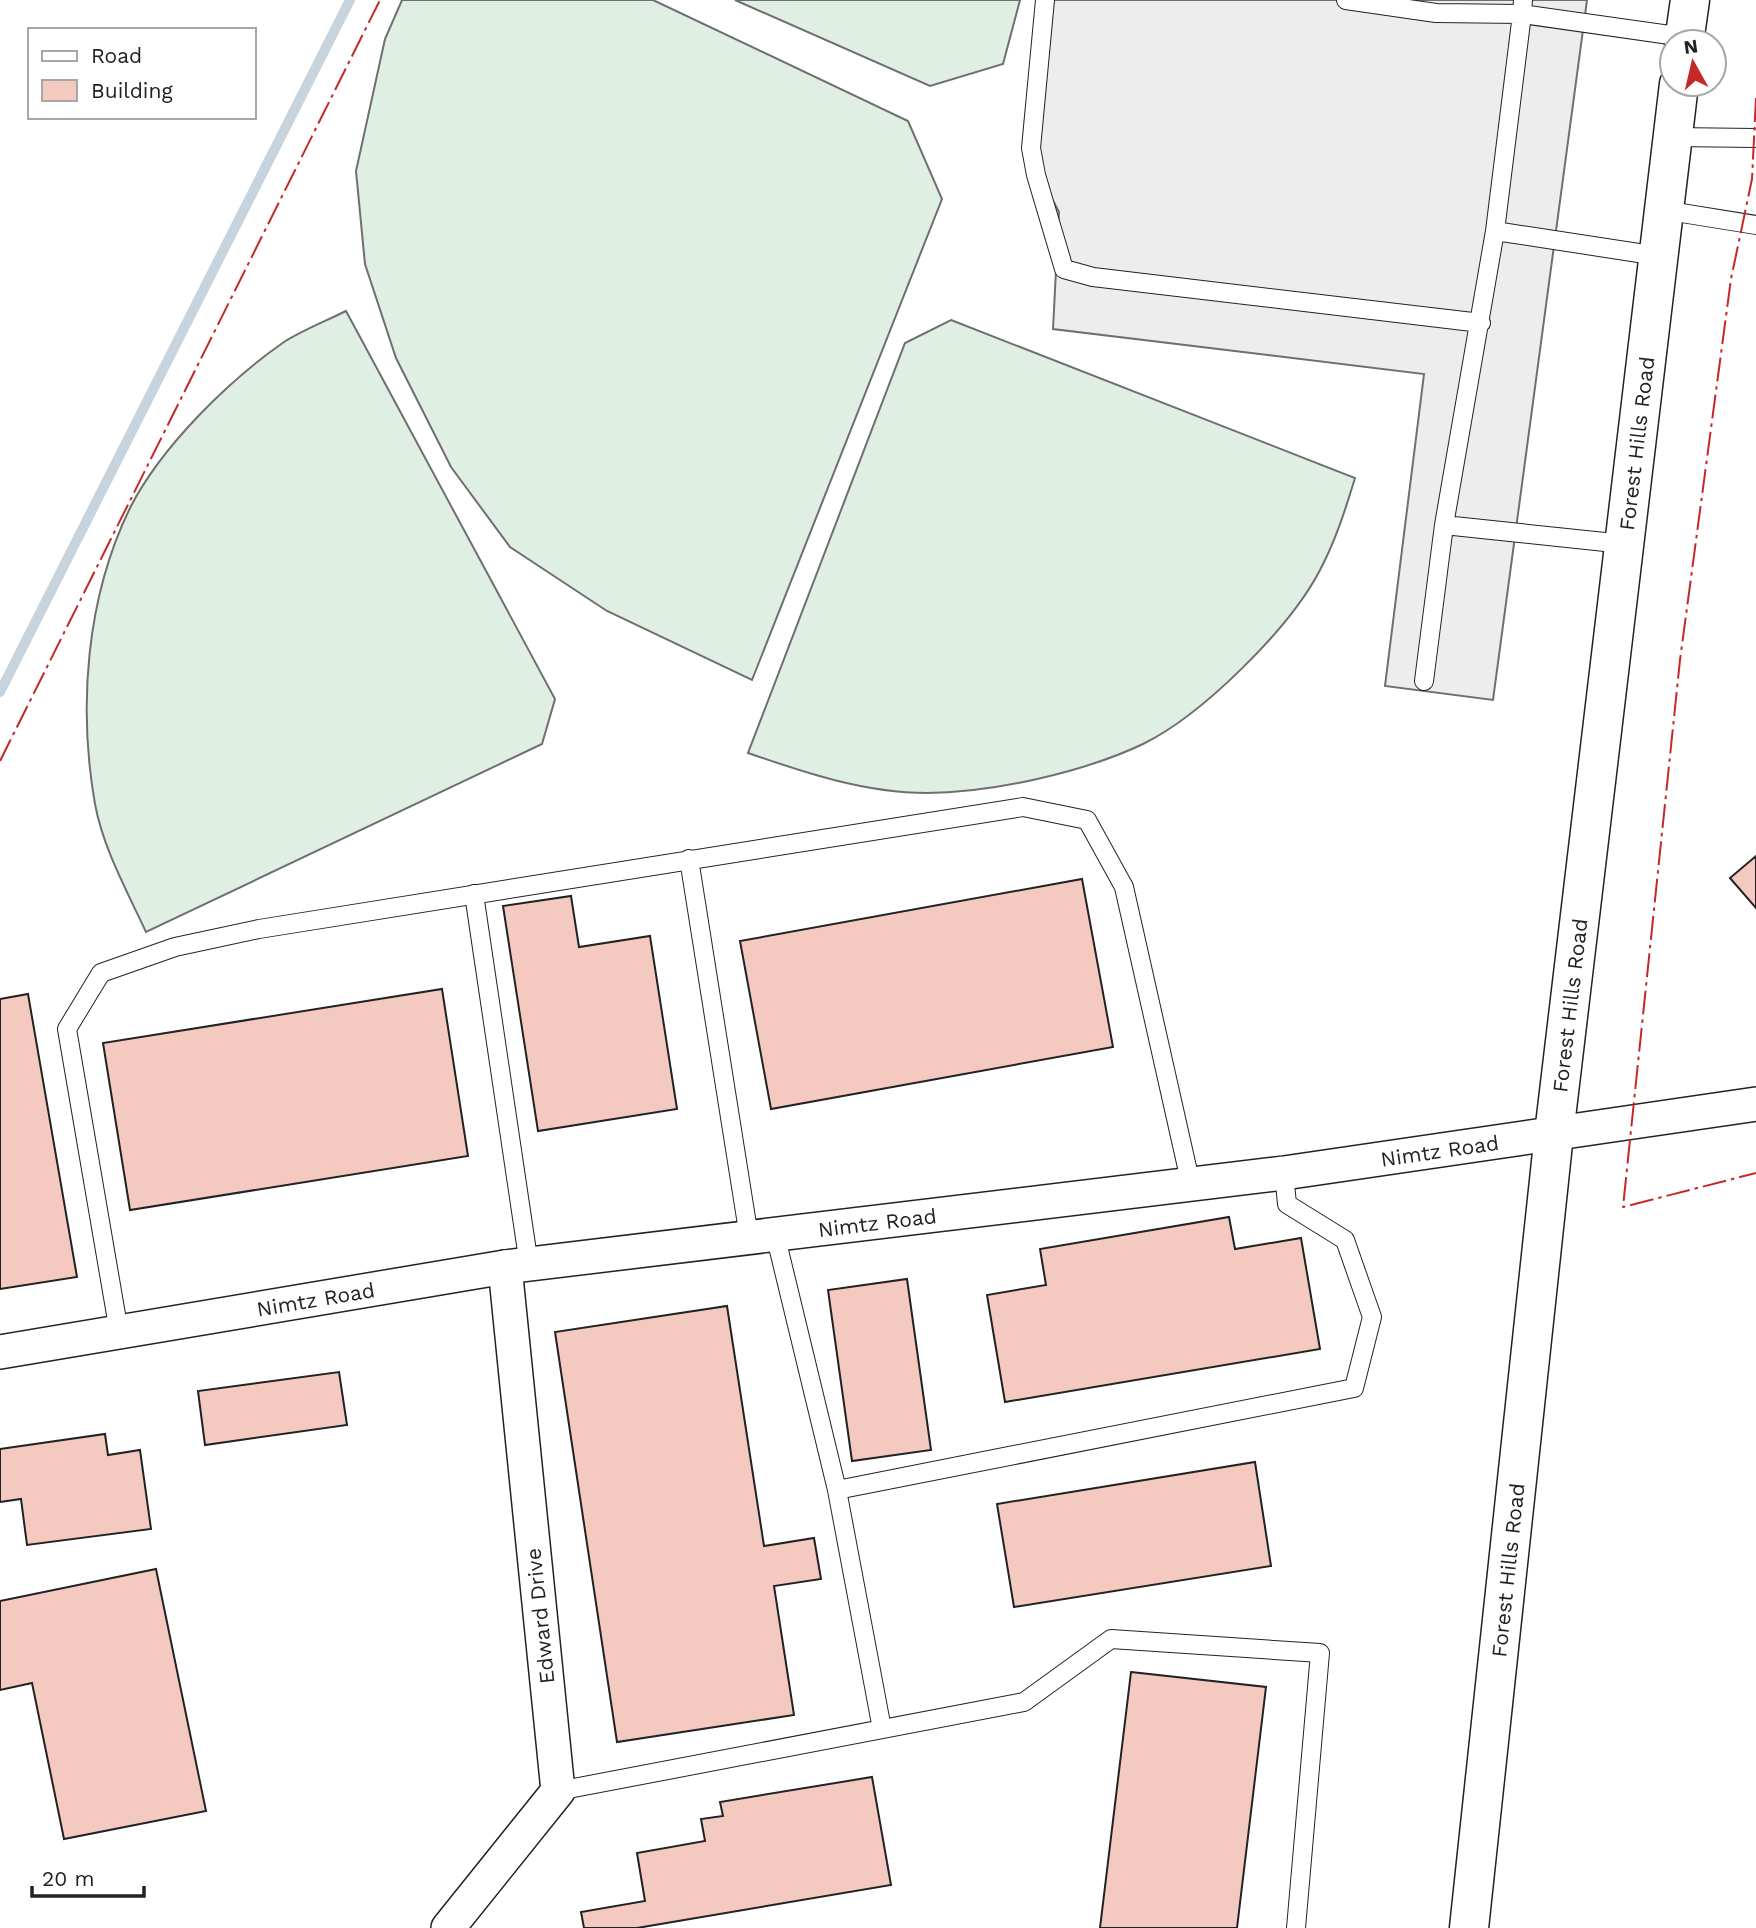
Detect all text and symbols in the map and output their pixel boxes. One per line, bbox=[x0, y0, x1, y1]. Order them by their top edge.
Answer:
legend bbox=[28, 28, 256, 119]
north arrow bbox=[1658, 28, 1728, 98]
text: N bbox=[1682, 34, 1699, 59]
text: Road bbox=[91, 43, 142, 68]
text: Building bbox=[91, 78, 173, 103]
street label: Forest Hills Road bbox=[1613, 355, 1659, 532]
street label: Forest Hills Road bbox=[1547, 917, 1592, 1094]
street label: Nimtz Road bbox=[1379, 1129, 1500, 1171]
street label: Nimtz Road bbox=[816, 1203, 938, 1242]
street label: Nimtz Road bbox=[255, 1277, 376, 1321]
street label: Forest Hills Road bbox=[1486, 1482, 1529, 1658]
street label: Edward Drive bbox=[520, 1547, 560, 1685]
scale bar bbox=[32, 1854, 144, 1898]
text: 20 m bbox=[42, 1866, 94, 1891]

